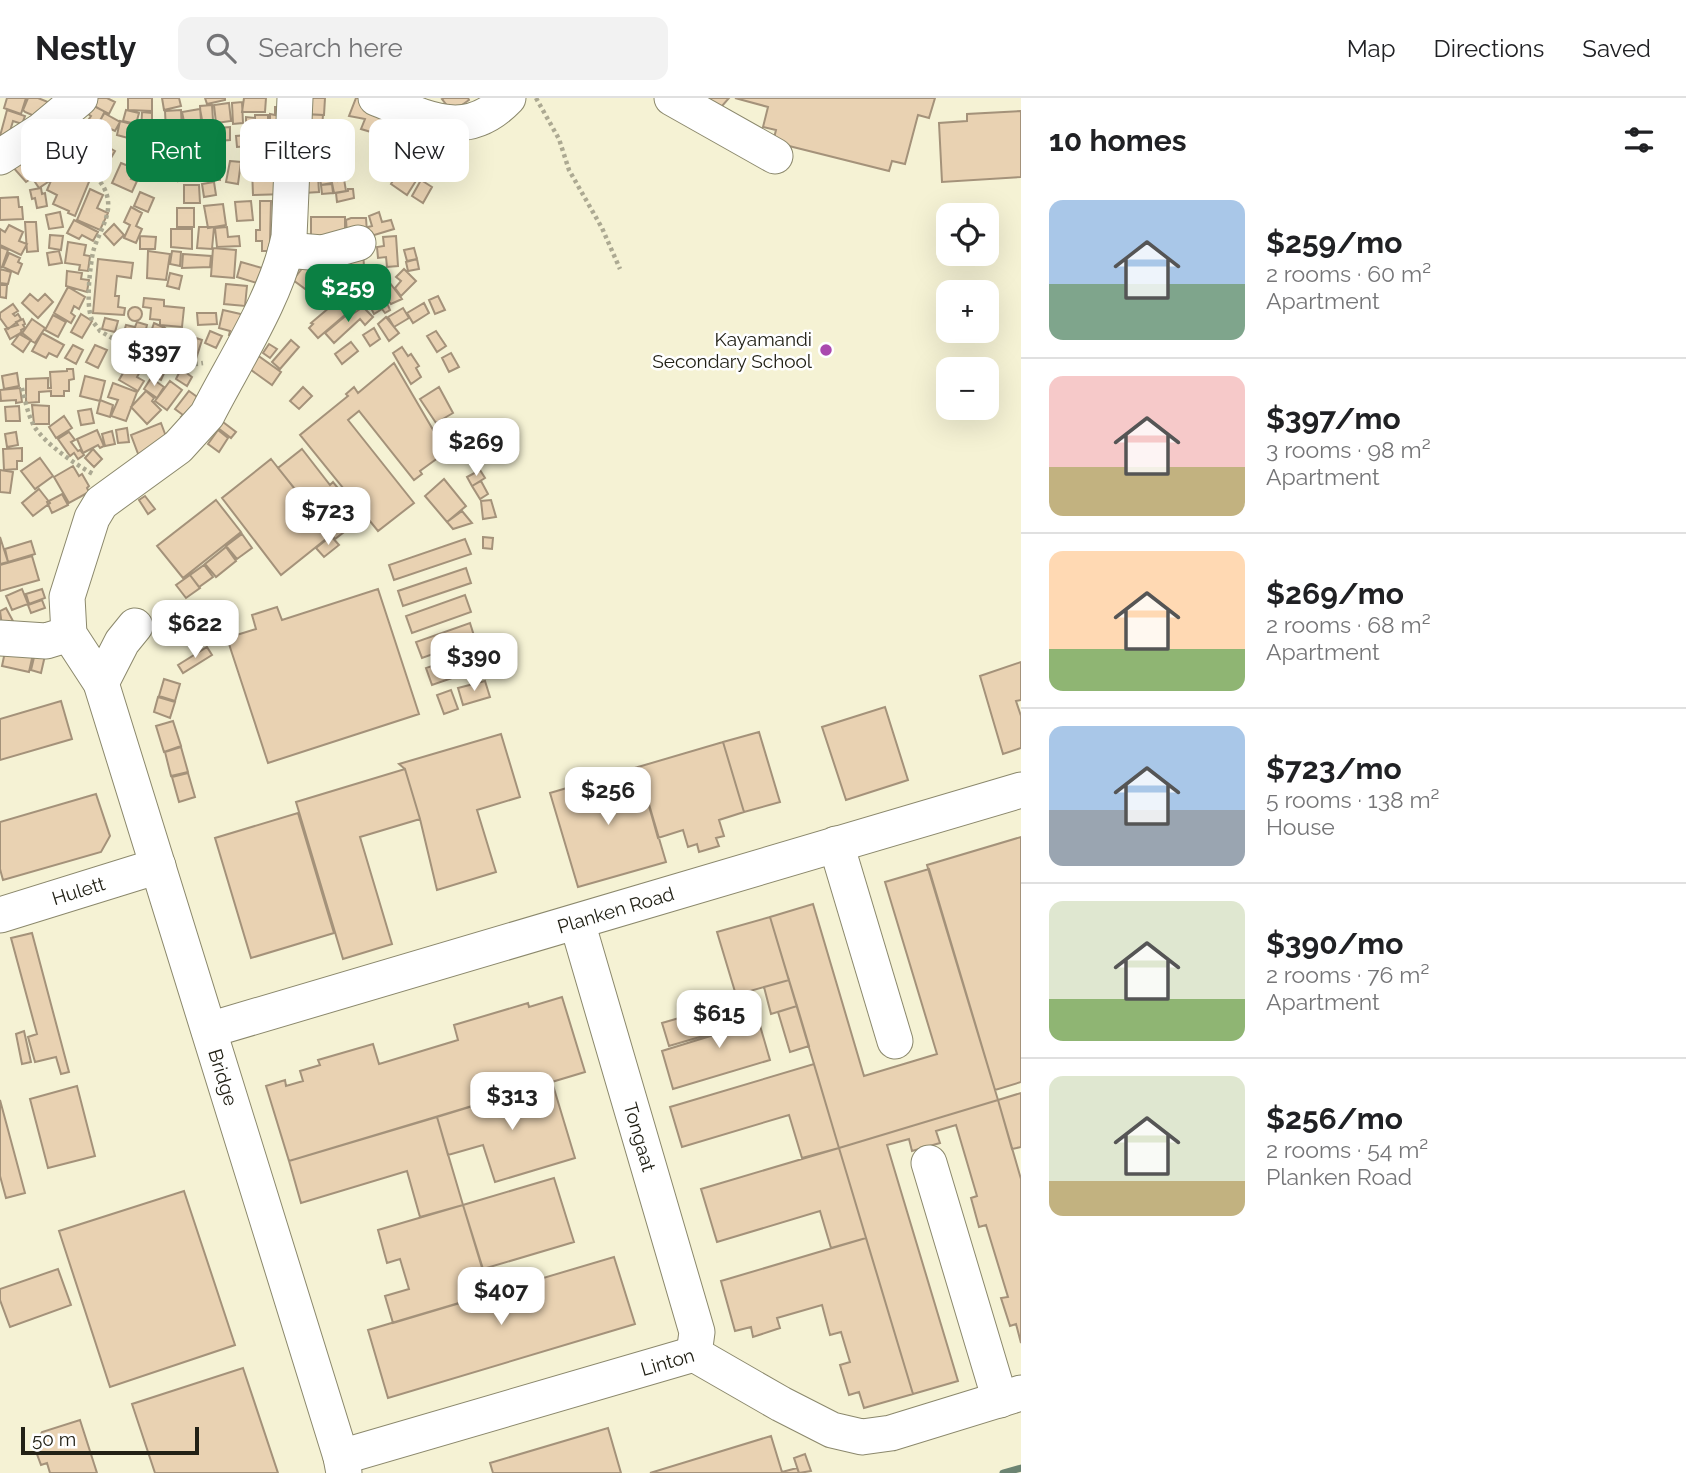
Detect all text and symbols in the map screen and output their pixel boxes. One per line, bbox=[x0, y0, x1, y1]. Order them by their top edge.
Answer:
search box bbox=[178, 17, 668, 80]
text: Nestly bbox=[35, 29, 136, 68]
icon: search bbox=[202, 29, 240, 67]
text: Search here bbox=[258, 33, 403, 63]
text: Map bbox=[1347, 34, 1396, 63]
text: Directions bbox=[1434, 34, 1544, 63]
text: Saved bbox=[1582, 34, 1651, 63]
chip: Buy bbox=[21, 119, 112, 182]
chip: Rent bbox=[126, 119, 226, 182]
chip: Filters bbox=[240, 119, 355, 182]
chip: New bbox=[369, 119, 469, 182]
icon: filters bbox=[1620, 121, 1658, 159]
text: 10 homes bbox=[1049, 123, 1186, 158]
map controls bbox=[936, 203, 999, 420]
button: locate bbox=[936, 203, 999, 266]
text: $259/mo bbox=[1266, 225, 1402, 260]
icon: home bbox=[1105, 228, 1189, 312]
text: 2 rooms · 60 m² bbox=[1266, 260, 1431, 287]
pin: $259 bbox=[307, 264, 389, 324]
text: $259 bbox=[321, 273, 375, 300]
button: + bbox=[936, 280, 999, 343]
text: Apartment bbox=[1266, 287, 1380, 314]
pin: $397 bbox=[113, 328, 195, 388]
place label: Kayamandi Secondary School bbox=[652, 328, 813, 372]
text: $397 bbox=[127, 337, 181, 364]
marker: Kayamandi Secondary School bbox=[818, 342, 834, 358]
button: − bbox=[936, 357, 999, 420]
text: $397/mo bbox=[1266, 401, 1401, 436]
icon: home bbox=[1105, 404, 1189, 488]
pin: $269 bbox=[435, 418, 517, 478]
text: $269 bbox=[448, 427, 504, 454]
text: 3 rooms · 98 m² bbox=[1266, 436, 1431, 463]
text: Apartment bbox=[1266, 463, 1380, 490]
pin: $723 bbox=[287, 488, 369, 547]
text: $723 bbox=[301, 496, 355, 523]
text: $269/mo bbox=[1266, 576, 1404, 611]
icon: home bbox=[1105, 579, 1189, 663]
pin: $622 bbox=[154, 601, 236, 660]
text: $622 bbox=[168, 609, 222, 636]
text: 2 rooms · 68 m² bbox=[1266, 611, 1431, 638]
pin: $390 bbox=[433, 634, 515, 693]
text: Apartment bbox=[1266, 638, 1380, 665]
text: $390 bbox=[447, 642, 501, 669]
text: $723/mo bbox=[1266, 751, 1402, 786]
icon: home bbox=[1105, 754, 1189, 838]
pin: $256 bbox=[567, 768, 649, 827]
text: $256 bbox=[581, 776, 635, 803]
text: 5 rooms · 138 m² bbox=[1266, 786, 1440, 813]
text: House bbox=[1266, 813, 1335, 840]
street label: Hulett bbox=[49, 872, 108, 909]
street label: Planken Road bbox=[555, 882, 677, 937]
text: $390/mo bbox=[1266, 926, 1403, 961]
icon: home bbox=[1105, 929, 1189, 1013]
text: 2 rooms · 76 m² bbox=[1266, 961, 1429, 988]
text: Apartment bbox=[1266, 988, 1380, 1015]
pin: $615 bbox=[678, 990, 760, 1050]
text: $615 bbox=[693, 999, 745, 1026]
street label: Bridge bbox=[204, 1046, 242, 1108]
pin: $313 bbox=[471, 1072, 553, 1132]
text: $313 bbox=[486, 1081, 538, 1108]
street label: Tongaat bbox=[619, 1100, 661, 1175]
text: $256/mo bbox=[1266, 1101, 1403, 1136]
icon: home bbox=[1105, 1104, 1189, 1188]
text: 2 rooms · 54 m² bbox=[1266, 1136, 1428, 1163]
text: Planken Road bbox=[1266, 1163, 1412, 1190]
pin: $407 bbox=[460, 1268, 542, 1327]
text: $407 bbox=[474, 1276, 528, 1303]
street label: Linton bbox=[638, 1344, 697, 1380]
scale bar bbox=[21, 1424, 200, 1456]
text: 50 m bbox=[32, 1428, 76, 1450]

